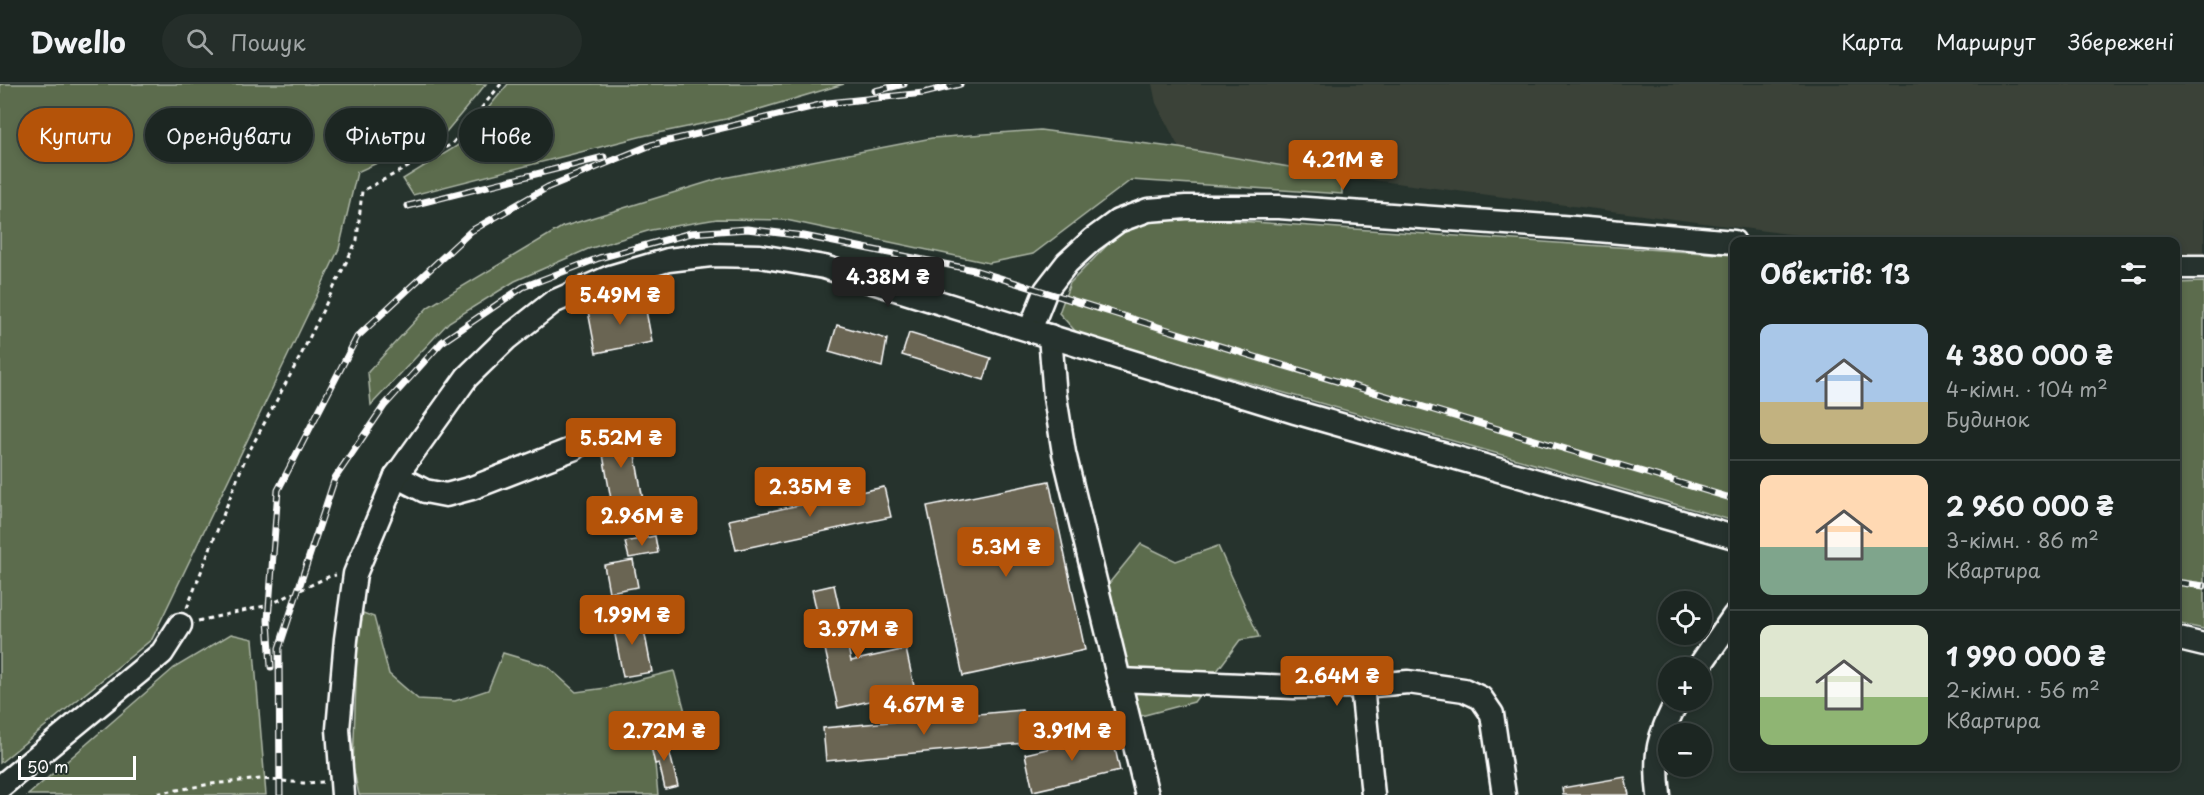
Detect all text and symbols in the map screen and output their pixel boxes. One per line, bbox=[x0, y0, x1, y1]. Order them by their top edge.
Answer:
search box bbox=[162, 14, 582, 68]
text: Dwello bbox=[30, 20, 126, 63]
icon: search bbox=[183, 25, 216, 58]
text: Пошук bbox=[231, 25, 305, 58]
text: Карта bbox=[1841, 25, 1903, 57]
text: Маршрут bbox=[1936, 25, 2035, 57]
text: Збережені bbox=[2068, 25, 2174, 57]
chip: Купити bbox=[18, 108, 133, 162]
chip: Орендувати bbox=[145, 108, 313, 162]
chip: Фільтри bbox=[325, 108, 447, 162]
chip: Нове bbox=[459, 108, 553, 162]
pin: 4.21M ₴ bbox=[1288, 140, 1398, 191]
text: 4.21M ₴ bbox=[1303, 144, 1383, 174]
text: Об’єктів: 13 bbox=[1760, 254, 1910, 293]
pin: 4.38M ₴ bbox=[833, 257, 943, 308]
icon: filters bbox=[2117, 257, 2150, 290]
text: 4.38M ₴ bbox=[846, 261, 930, 291]
pin: 5.49M ₴ bbox=[565, 275, 675, 326]
text: 5.49M ₴ bbox=[580, 279, 660, 309]
text: 4 380 000 ₴ bbox=[1946, 335, 2113, 374]
icon: home bbox=[1808, 348, 1880, 420]
text: 4-кімн. · 104 m² bbox=[1946, 374, 2108, 404]
text: Будинок bbox=[1946, 404, 2029, 434]
pin: 5.52M ₴ bbox=[566, 418, 676, 469]
text: 5.52M ₴ bbox=[580, 422, 662, 452]
pin: 2.35M ₴ bbox=[755, 467, 865, 518]
text: 2.35M ₴ bbox=[769, 471, 851, 501]
text: 2 960 000 ₴ bbox=[1946, 486, 2114, 525]
pin: 2.96M ₴ bbox=[587, 496, 697, 547]
icon: home bbox=[1808, 499, 1880, 571]
text: 2.96M ₴ bbox=[600, 500, 684, 530]
text: 3-кімн. · 86 m² bbox=[1946, 525, 2099, 555]
pin: 5.3M ₴ bbox=[957, 527, 1055, 578]
text: 5.3M ₴ bbox=[971, 531, 1041, 561]
text: Квартира bbox=[1946, 555, 2040, 585]
map controls bbox=[1658, 591, 1712, 777]
button: locate bbox=[1658, 591, 1712, 645]
pin: 1.99M ₴ bbox=[577, 595, 687, 646]
text: 1.99M ₴ bbox=[594, 599, 670, 629]
pin: 3.97M ₴ bbox=[803, 609, 913, 660]
text: 3.97M ₴ bbox=[818, 613, 898, 643]
text: 1 990 000 ₴ bbox=[1946, 636, 2106, 675]
icon: home bbox=[1808, 649, 1880, 721]
pin: 2.64M ₴ bbox=[1282, 656, 1392, 707]
button: + bbox=[1658, 657, 1712, 711]
text: 2.64M ₴ bbox=[1295, 660, 1379, 690]
text: 2-кімн. · 56 m² bbox=[1946, 675, 2100, 705]
pin: 4.67M ₴ bbox=[869, 685, 979, 736]
text: 4.67M ₴ bbox=[883, 689, 965, 719]
text: Квартира bbox=[1946, 705, 2040, 735]
pin: 2.72M ₴ bbox=[609, 711, 719, 762]
pin: 3.91M ₴ bbox=[1017, 711, 1127, 762]
text: 2.72M ₴ bbox=[623, 715, 705, 745]
text: 3.91M ₴ bbox=[1033, 715, 1111, 745]
button: − bbox=[1658, 723, 1712, 777]
scale bar bbox=[18, 753, 136, 780]
text: 50 m bbox=[27, 754, 68, 778]

